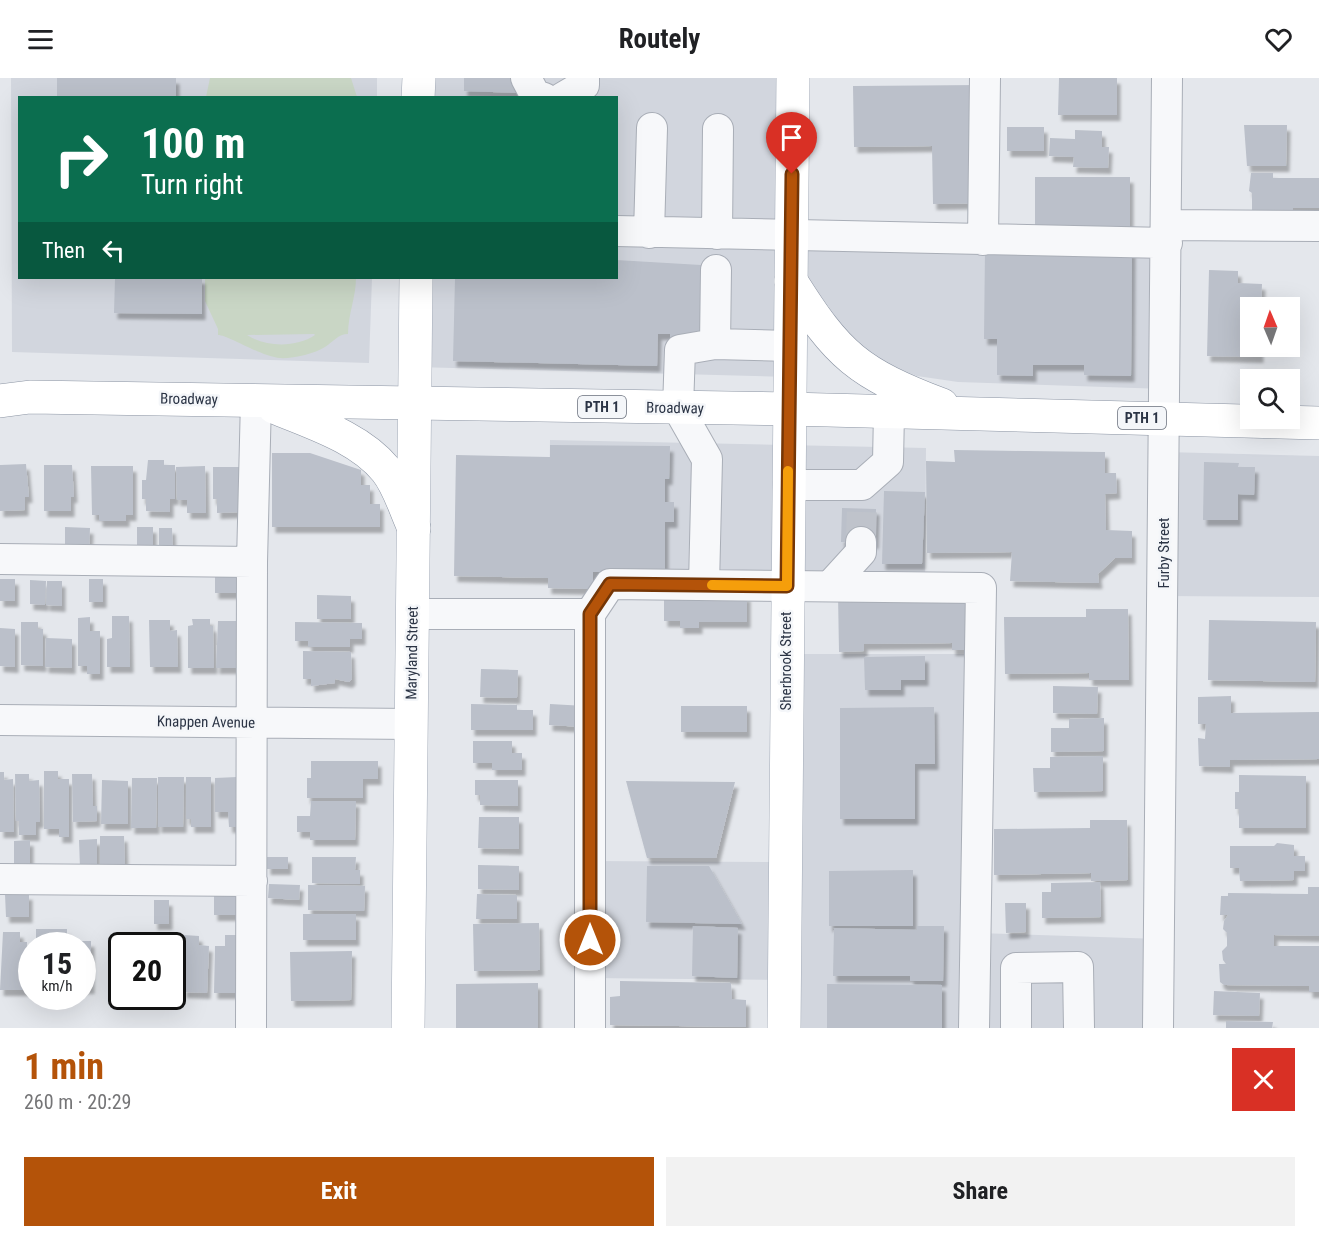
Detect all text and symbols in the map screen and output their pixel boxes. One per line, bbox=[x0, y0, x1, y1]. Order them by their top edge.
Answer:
icon: menu bbox=[24, 23, 57, 56]
text: Routely bbox=[619, 23, 700, 55]
icon: heart bbox=[1262, 23, 1295, 56]
pin bbox=[766, 112, 817, 174]
text: 100 m bbox=[141, 119, 246, 168]
icon: right bbox=[42, 120, 120, 198]
icon: arrive bbox=[775, 121, 808, 154]
text: Turn right bbox=[141, 169, 243, 201]
icon: left bbox=[97, 234, 130, 267]
text: Then bbox=[42, 238, 85, 263]
north arrow bbox=[1240, 297, 1300, 357]
map controls bbox=[1240, 297, 1300, 429]
button: search bbox=[1240, 369, 1300, 429]
street label: Broadway bbox=[160, 389, 218, 409]
road number: PTH 1 bbox=[578, 396, 626, 418]
street label: Broadway bbox=[646, 398, 704, 418]
road number: PTH 1 bbox=[1118, 407, 1166, 429]
street label: Furby Street bbox=[1155, 517, 1173, 589]
street label: Maryland Street bbox=[402, 606, 422, 700]
street label: Sherbrook Street bbox=[777, 612, 795, 710]
street label: Knappen Avenue bbox=[157, 712, 255, 732]
position arrow bbox=[558, 908, 622, 972]
speed limit sign: 20 bbox=[108, 932, 186, 1010]
text: 15 bbox=[42, 946, 72, 981]
text: km/h bbox=[42, 977, 72, 995]
text: 1 min bbox=[24, 1046, 104, 1088]
button: close bbox=[1232, 1048, 1295, 1111]
text: 260 m · 20:29 bbox=[24, 1090, 131, 1114]
button: Exit bbox=[24, 1157, 654, 1226]
button: Share bbox=[666, 1157, 1295, 1226]

